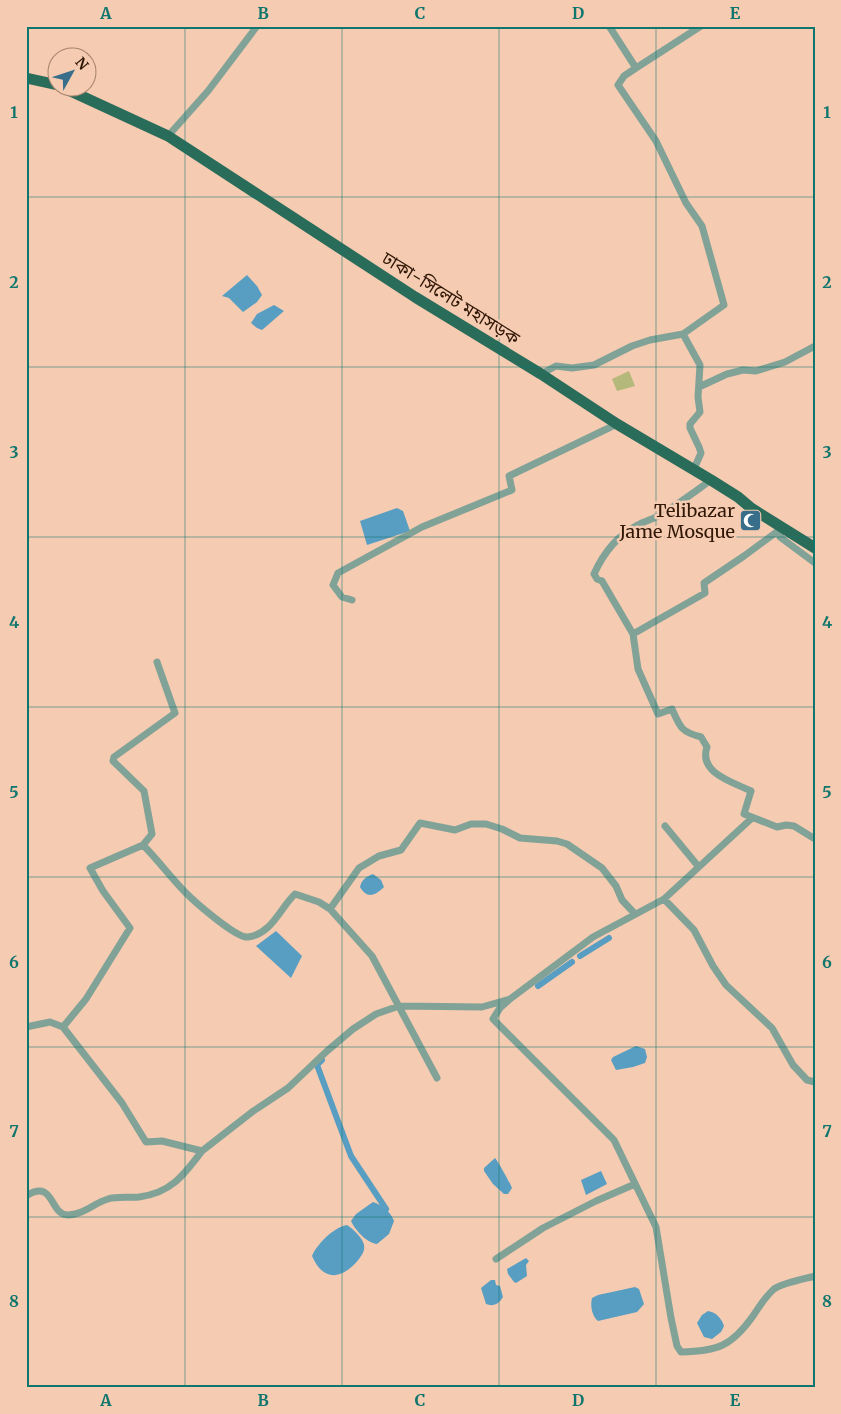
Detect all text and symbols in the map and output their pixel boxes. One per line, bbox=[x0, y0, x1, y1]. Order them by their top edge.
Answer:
text: A bbox=[99, 3, 112, 23]
text: B bbox=[257, 3, 269, 23]
text: C bbox=[415, 3, 425, 23]
text: D bbox=[572, 3, 584, 23]
text: E bbox=[730, 3, 741, 23]
north arrow bbox=[48, 48, 98, 98]
text: N bbox=[72, 54, 92, 74]
text: 1 bbox=[10, 102, 18, 122]
text: 1 bbox=[823, 102, 831, 122]
street label: ঢাকা-সিলেট মহাসড়ক bbox=[377, 246, 525, 350]
text: 2 bbox=[9, 272, 19, 292]
text: 2 bbox=[822, 272, 832, 292]
text: 3 bbox=[9, 442, 19, 462]
text: 3 bbox=[822, 442, 832, 462]
place label: Telibazar Jame Mosque bbox=[618, 499, 735, 543]
mosque icon: Telibazar Jame Mosque bbox=[739, 508, 763, 532]
text: 4 bbox=[9, 612, 19, 632]
text: 4 bbox=[822, 612, 832, 632]
text: 5 bbox=[9, 782, 19, 802]
text: 5 bbox=[822, 782, 832, 802]
text: 6 bbox=[9, 952, 19, 972]
text: 6 bbox=[822, 952, 832, 972]
text: 7 bbox=[9, 1121, 19, 1141]
text: 7 bbox=[822, 1121, 832, 1141]
text: 8 bbox=[9, 1291, 19, 1311]
text: 8 bbox=[822, 1291, 832, 1311]
text: A bbox=[99, 1390, 112, 1410]
text: B bbox=[257, 1390, 269, 1410]
text: C bbox=[415, 1390, 425, 1410]
text: D bbox=[572, 1390, 584, 1410]
text: E bbox=[730, 1390, 741, 1410]

